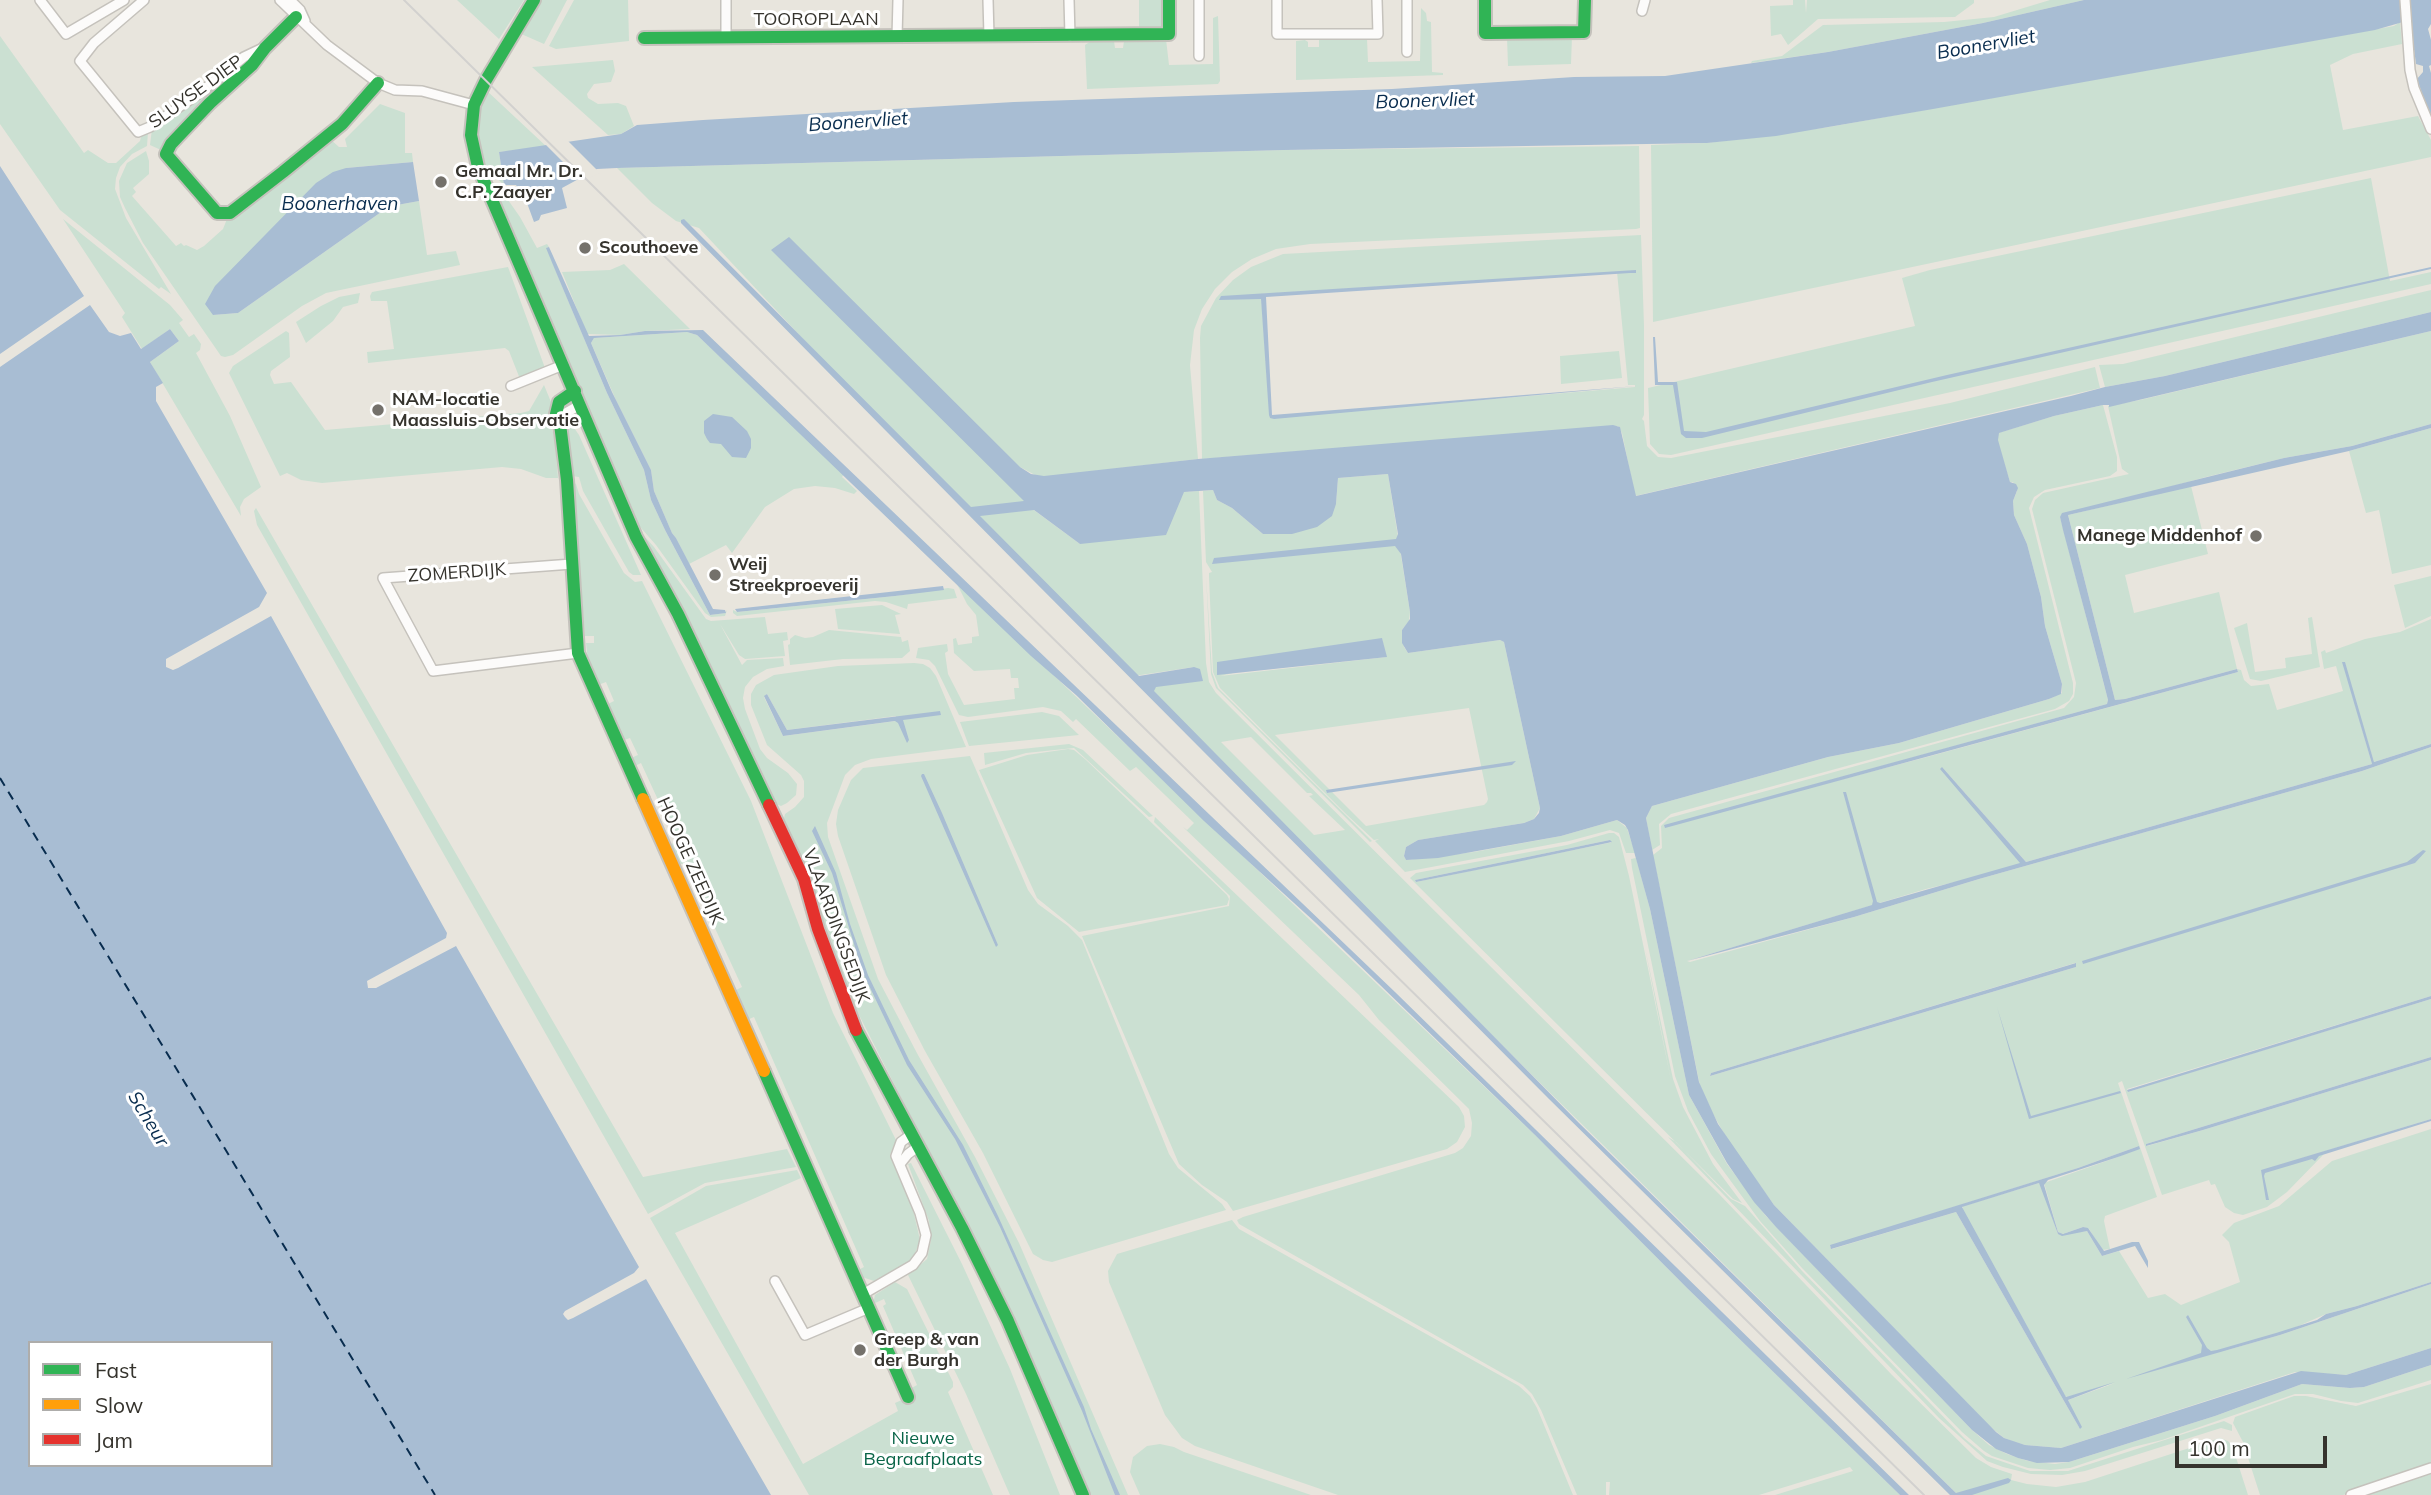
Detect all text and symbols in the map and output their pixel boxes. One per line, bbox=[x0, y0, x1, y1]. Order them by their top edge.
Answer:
street label: TOOROPLAAN bbox=[753, 9, 879, 31]
water label: Boonervliet bbox=[1935, 25, 2037, 65]
street label: SLUYSE DIEP bbox=[145, 51, 247, 133]
water label: Boonervliet bbox=[1375, 88, 1475, 114]
water label: Boonervliet bbox=[807, 107, 909, 137]
place label: Gemaal Mr. Dr. C.P. Zaayer bbox=[455, 161, 583, 204]
marker: Gemaal Mr. Dr. C.P. Zaayer bbox=[433, 174, 449, 190]
water label: Boonerhaven bbox=[282, 193, 398, 215]
place label: Scouthoeve bbox=[599, 237, 698, 259]
marker: Scouthoeve bbox=[577, 240, 593, 256]
place label: NAM-locatie Maassluis-Observatie bbox=[392, 389, 579, 432]
marker: NAM-locatie Maassluis-Observatie bbox=[370, 402, 386, 418]
place label: Manege Middenhof bbox=[2077, 525, 2242, 547]
marker: Manege Middenhof bbox=[2248, 528, 2264, 544]
place label: Weij Streekproeverij bbox=[729, 554, 858, 596]
street label: ZOMERDIJK bbox=[407, 559, 507, 587]
marker: Weij Streekproeverij bbox=[707, 567, 723, 583]
street label: HOOGE ZEEDIJK bbox=[652, 794, 728, 928]
street label: VLAARDINGSEDIJK bbox=[798, 846, 874, 1006]
water label: Scheur bbox=[123, 1087, 173, 1151]
place label: Greep & van der Burgh bbox=[874, 1329, 979, 1372]
legend bbox=[28, 1341, 273, 1467]
marker: Greep & van der Burgh bbox=[852, 1342, 868, 1358]
text: Fast bbox=[95, 1357, 137, 1383]
text: Slow bbox=[95, 1392, 143, 1418]
scale bar bbox=[2179, 1422, 2331, 1466]
text: Jam bbox=[95, 1427, 133, 1453]
park label: Nieuwe Begraafplaats bbox=[864, 1428, 982, 1470]
text: 100 m bbox=[2188, 1435, 2250, 1461]

